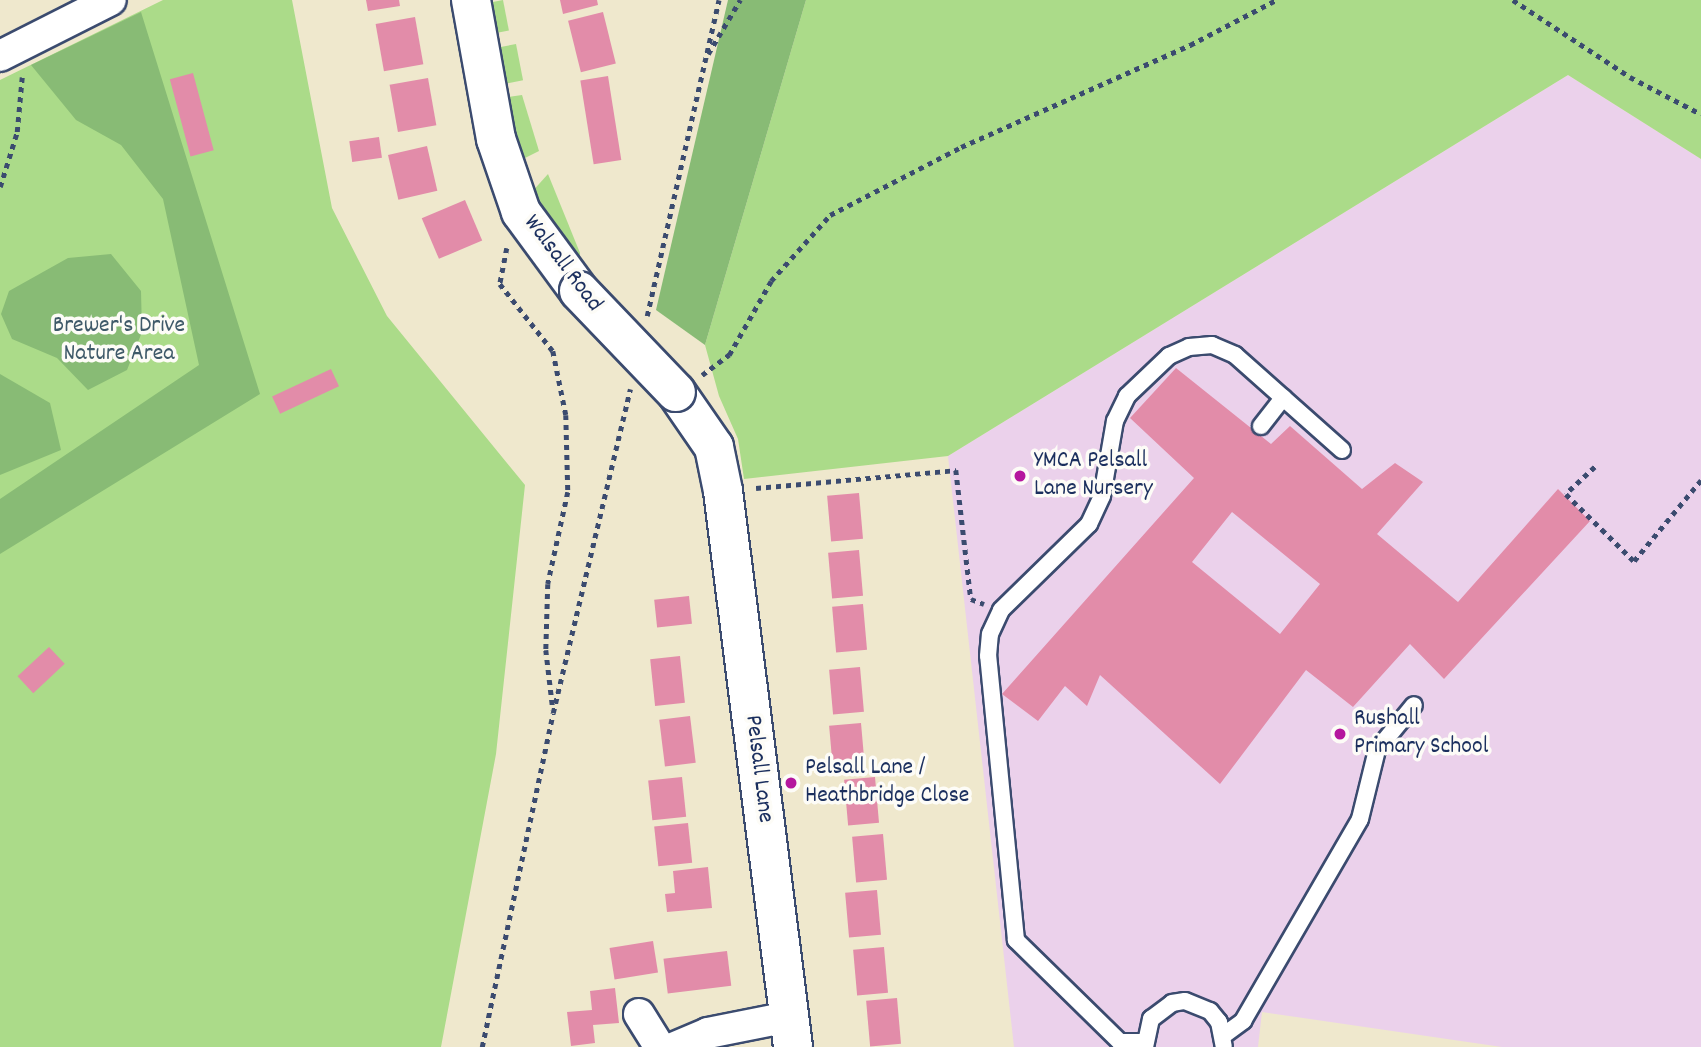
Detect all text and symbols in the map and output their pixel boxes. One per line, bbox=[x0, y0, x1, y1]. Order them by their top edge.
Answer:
street label: Walsall Road bbox=[516, 210, 608, 318]
park label: Brewer's Drive Nature Area bbox=[53, 313, 185, 369]
place label: YMCA Pelsall Lane Nursery bbox=[1034, 448, 1153, 504]
marker: YMCA Pelsall Lane Nursery bbox=[1012, 468, 1028, 484]
place label: Rushall Primary School bbox=[1354, 706, 1488, 762]
street label: Pelsall Lane bbox=[737, 714, 779, 824]
marker: Rushall Primary School bbox=[1332, 726, 1348, 742]
place label: Pelsall Lane / Heathbridge Close bbox=[805, 755, 969, 811]
marker: Pelsall Lane / Heathbridge Close bbox=[783, 775, 799, 791]

